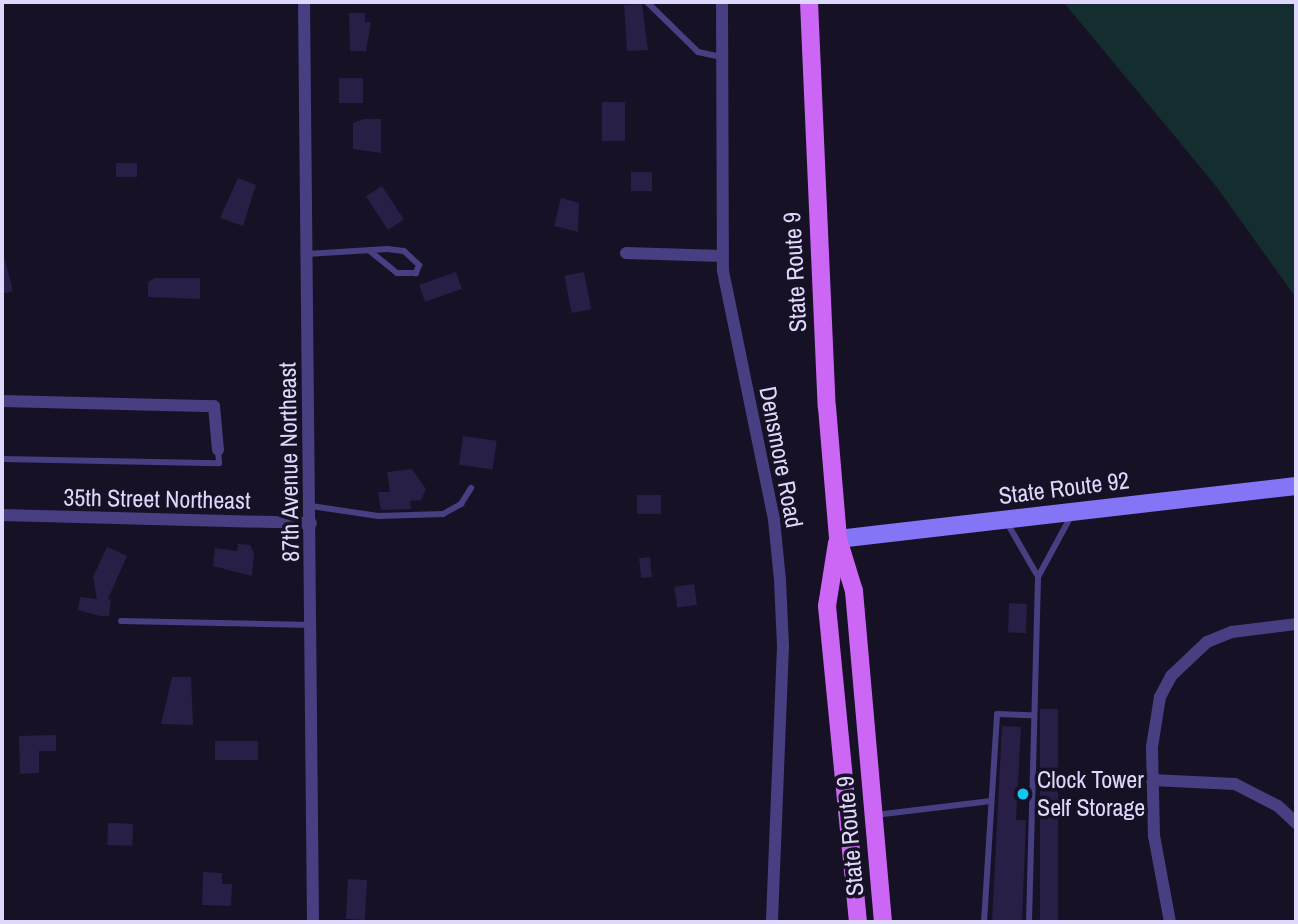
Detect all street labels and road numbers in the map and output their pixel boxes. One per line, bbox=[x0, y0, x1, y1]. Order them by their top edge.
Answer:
street label: State Route 9 bbox=[777, 211, 813, 333]
street label: 87th Avenue Northeast bbox=[273, 361, 305, 563]
street label: Densmore Road bbox=[753, 384, 809, 530]
street label: State Route 92 bbox=[997, 466, 1131, 510]
street label: 35th Street Northeast bbox=[63, 483, 251, 515]
street label: State Route 9 bbox=[830, 775, 870, 897]

